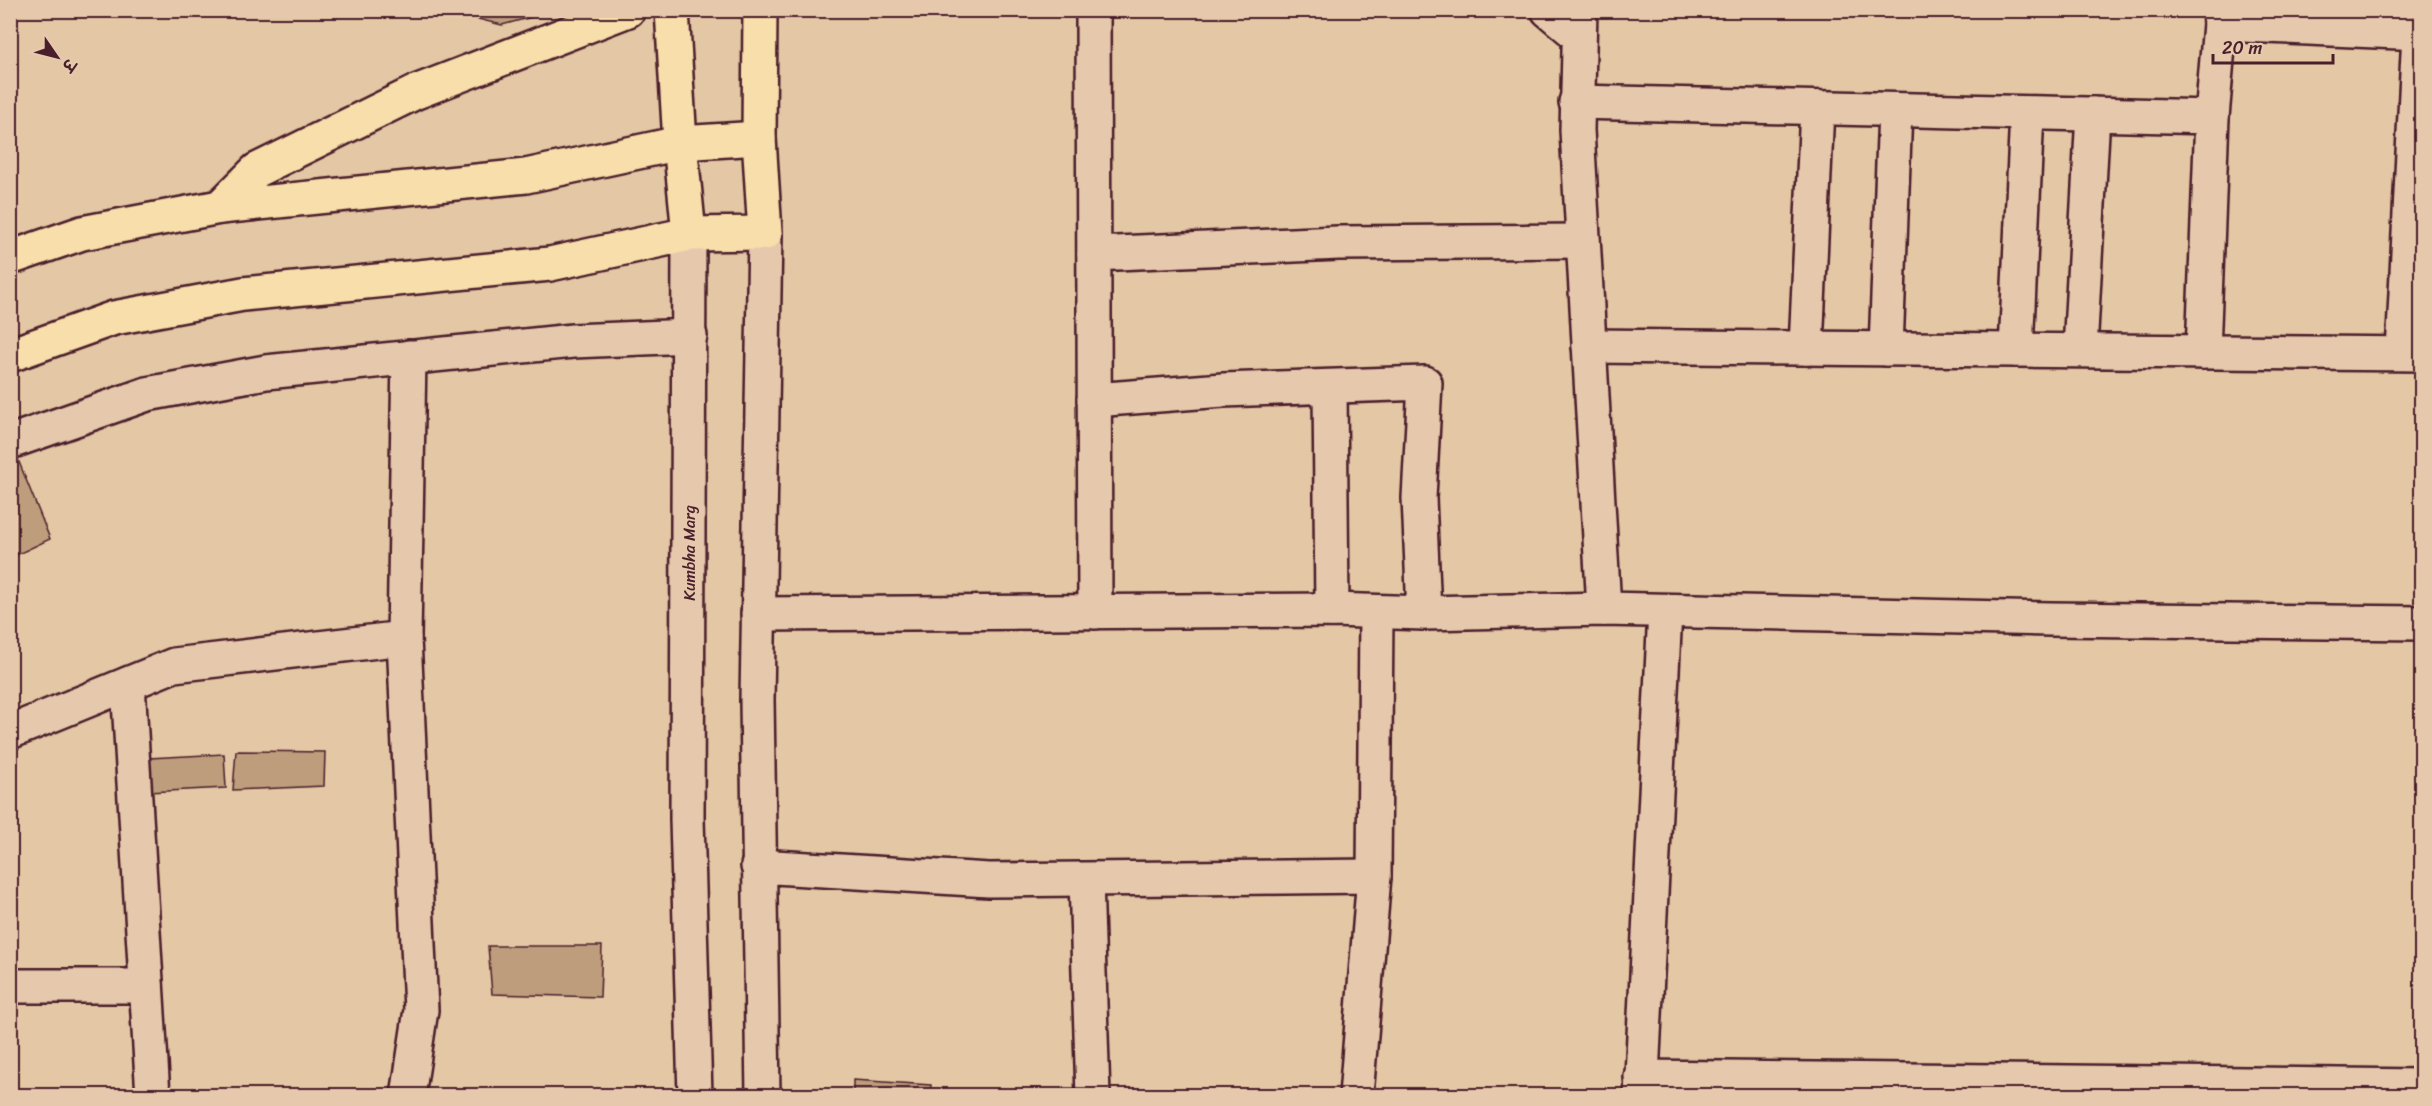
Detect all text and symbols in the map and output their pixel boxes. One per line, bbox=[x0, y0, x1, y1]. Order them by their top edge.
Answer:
north arrow bbox=[27, 27, 87, 87]
scale bar bbox=[2213, 27, 2333, 65]
text: 20 m bbox=[2222, 32, 2262, 64]
text: उ bbox=[53, 51, 85, 79]
street label: Kumbha Marg bbox=[675, 505, 704, 601]

